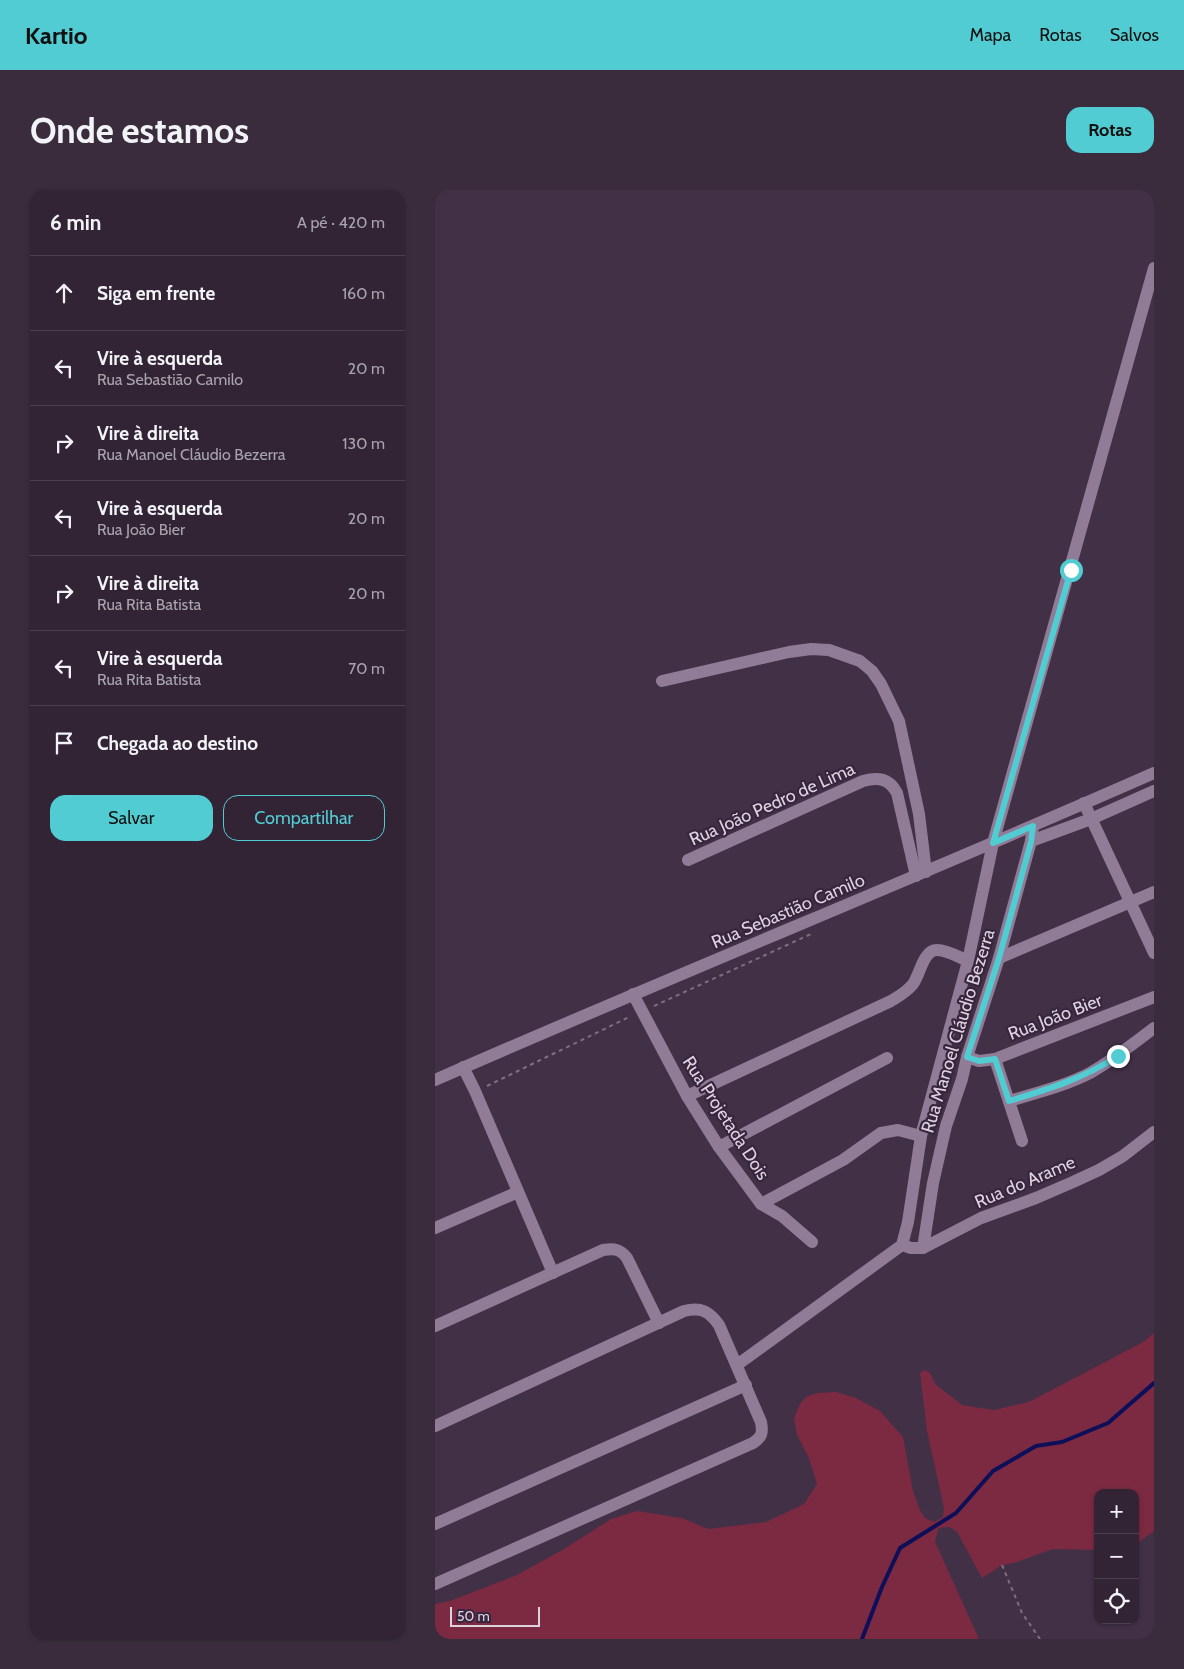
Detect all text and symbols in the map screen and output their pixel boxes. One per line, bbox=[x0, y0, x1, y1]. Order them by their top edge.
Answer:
text: Kartio bbox=[25, 21, 88, 50]
text: Mapa bbox=[969, 24, 1011, 46]
text: Rotas bbox=[1039, 24, 1082, 46]
text: Salvos bbox=[1110, 24, 1159, 46]
button: Rotas bbox=[1066, 107, 1154, 153]
text: Onde estamos bbox=[30, 109, 249, 152]
text: 6 min bbox=[50, 210, 101, 235]
text: A pé · 420 m bbox=[297, 213, 385, 232]
icon: ahead bbox=[50, 279, 78, 307]
text: Siga em frente bbox=[97, 282, 215, 305]
text: 160 m bbox=[342, 284, 385, 303]
text: Vire à esquerda bbox=[97, 347, 223, 370]
icon: left bbox=[50, 354, 78, 382]
text: 20 m bbox=[348, 359, 385, 378]
text: Rua Sebastião Camilo bbox=[97, 370, 243, 389]
text: Vire à direita bbox=[97, 422, 199, 445]
icon: right bbox=[50, 429, 78, 457]
text: 130 m bbox=[342, 434, 385, 453]
text: Rua Manoel Cláudio Bezerra bbox=[97, 445, 285, 464]
text: Vire à esquerda bbox=[97, 497, 223, 520]
icon: left bbox=[50, 504, 78, 532]
text: 20 m bbox=[348, 509, 385, 528]
text: Rua João Bier bbox=[97, 520, 185, 539]
route start bbox=[1060, 559, 1083, 582]
text: Vire à direita bbox=[97, 572, 199, 595]
icon: right bbox=[50, 579, 78, 607]
text: 20 m bbox=[348, 584, 385, 603]
text: Rua Rita Batista bbox=[97, 595, 201, 614]
text: Vire à esquerda bbox=[97, 647, 223, 670]
icon: left bbox=[50, 654, 78, 682]
text: 70 m bbox=[348, 659, 385, 678]
text: Rua Rita Batista bbox=[97, 670, 201, 689]
icon: arrive bbox=[50, 729, 78, 757]
text: Chegada ao destino bbox=[97, 732, 258, 755]
street label: Rua João Pedro de Lima bbox=[686, 757, 858, 850]
button: Salvar bbox=[50, 795, 213, 841]
button: Compartilhar bbox=[223, 795, 385, 841]
street label: Rua Sebastião Camilo bbox=[708, 869, 868, 953]
street label: Rua Manoel Cláudio Bezerra bbox=[917, 926, 1000, 1136]
street label: Rua João Bier bbox=[1005, 989, 1105, 1045]
route end bbox=[1107, 1045, 1130, 1068]
street label: Rua Projetada Dois bbox=[678, 1052, 774, 1184]
street label: Rua do Arame bbox=[971, 1151, 1079, 1213]
map controls bbox=[1094, 1489, 1139, 1624]
button: + bbox=[1094, 1489, 1139, 1534]
button: − bbox=[1094, 1534, 1139, 1579]
button: locate bbox=[1094, 1579, 1139, 1624]
scale bar bbox=[450, 1604, 540, 1627]
text: 50 m bbox=[457, 1607, 490, 1625]

